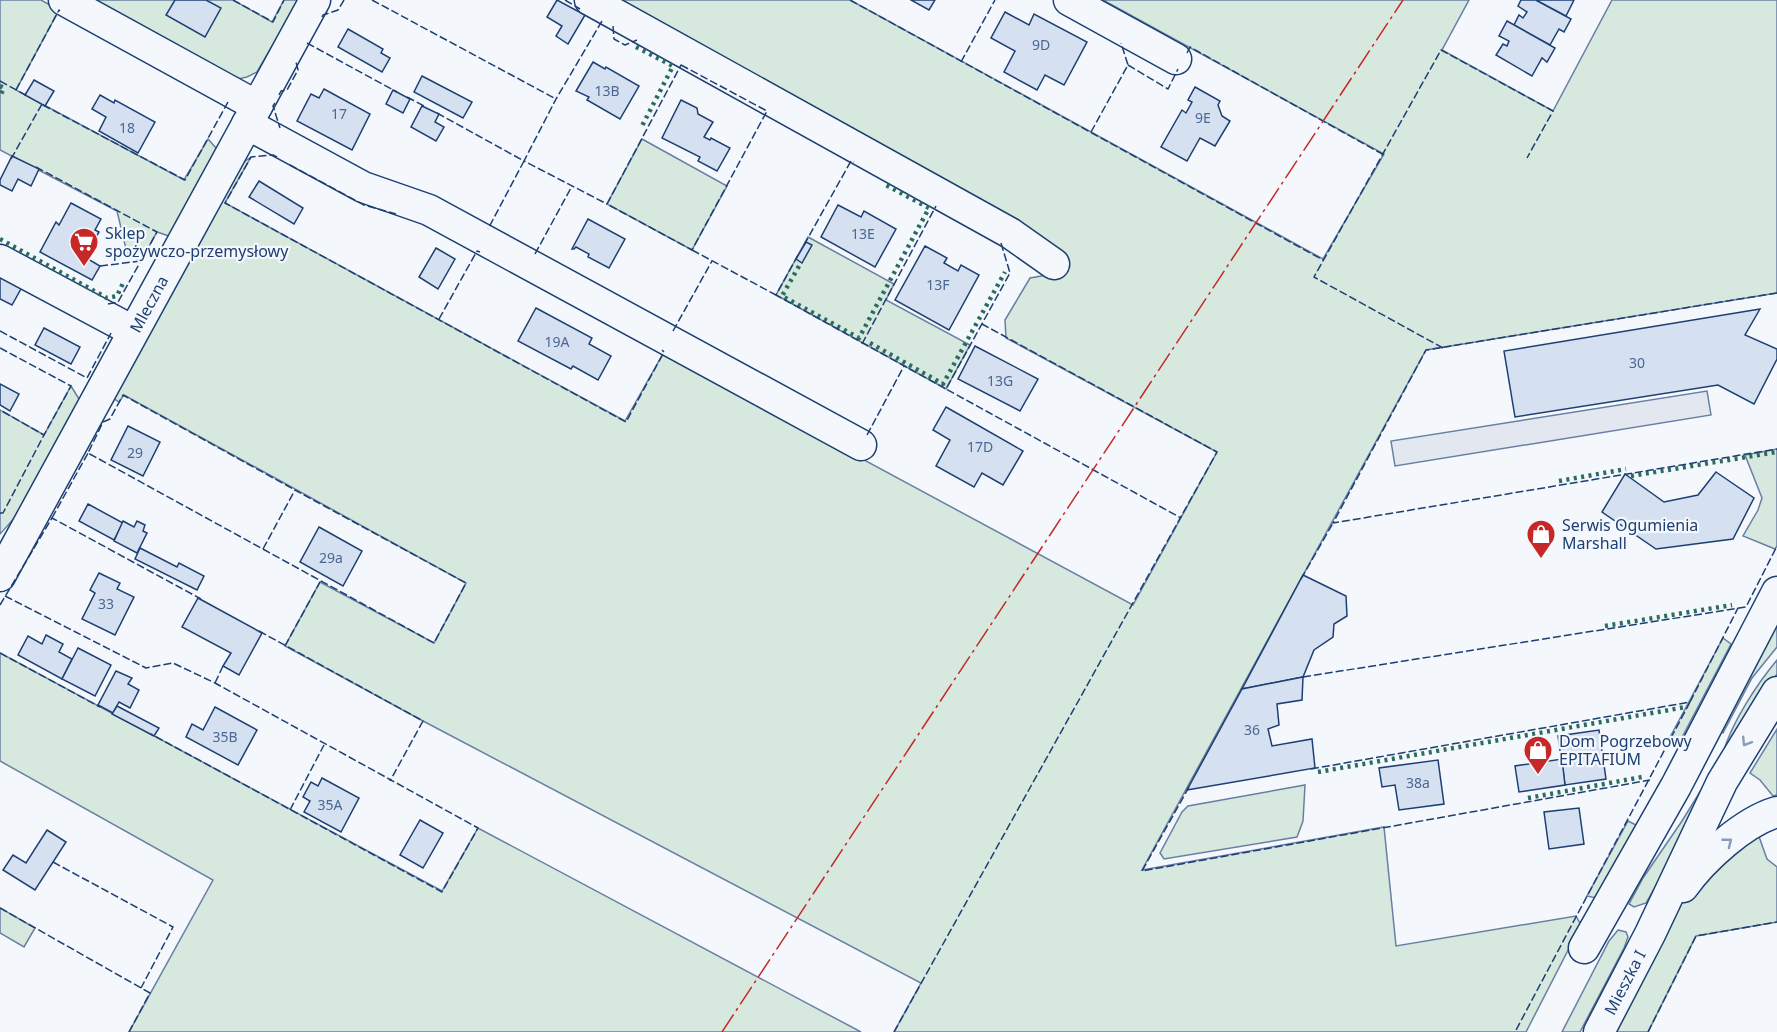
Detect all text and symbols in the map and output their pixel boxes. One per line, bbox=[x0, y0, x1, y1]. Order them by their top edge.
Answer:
house number: 9D bbox=[1032, 35, 1050, 54]
house number: 13B bbox=[594, 81, 620, 100]
house number: 17 bbox=[331, 104, 347, 123]
house number: 9E bbox=[1195, 108, 1211, 127]
house number: 18 bbox=[119, 118, 135, 137]
place label: Sklep spożywczo-przemysłowy bbox=[105, 222, 289, 262]
house number: 13E bbox=[851, 224, 875, 243]
supermarket icon: Sklep spożywczo-przemysłowy bbox=[68, 226, 100, 268]
street label: Mleczna bbox=[124, 272, 173, 336]
house number: 13F bbox=[926, 275, 950, 294]
house number: 19A bbox=[545, 332, 570, 351]
house number: 30 bbox=[1629, 353, 1645, 372]
house number: 13G bbox=[987, 371, 1013, 390]
house number: 17D bbox=[967, 437, 993, 456]
house number: 29 bbox=[127, 443, 143, 462]
place label: Serwis Ogumienia Marshall bbox=[1562, 514, 1698, 554]
shop icon: Serwis Ogumienia Marshall bbox=[1525, 518, 1557, 560]
house number: 29a bbox=[319, 548, 343, 567]
house number: 33 bbox=[98, 594, 114, 613]
house number: 36 bbox=[1244, 720, 1260, 739]
house number: 35B bbox=[212, 727, 238, 746]
place label: Dom Pogrzebowy EPITAFIUM bbox=[1559, 730, 1693, 770]
shop icon: Dom Pogrzebowy EPITAFIUM bbox=[1522, 734, 1554, 776]
one-way arrow bbox=[1741, 736, 1753, 746]
house number: 38a bbox=[1406, 773, 1430, 792]
house number: 35A bbox=[318, 795, 343, 814]
one-way arrow bbox=[1721, 838, 1732, 849]
street label: Mieszka I bbox=[1599, 946, 1651, 1018]

